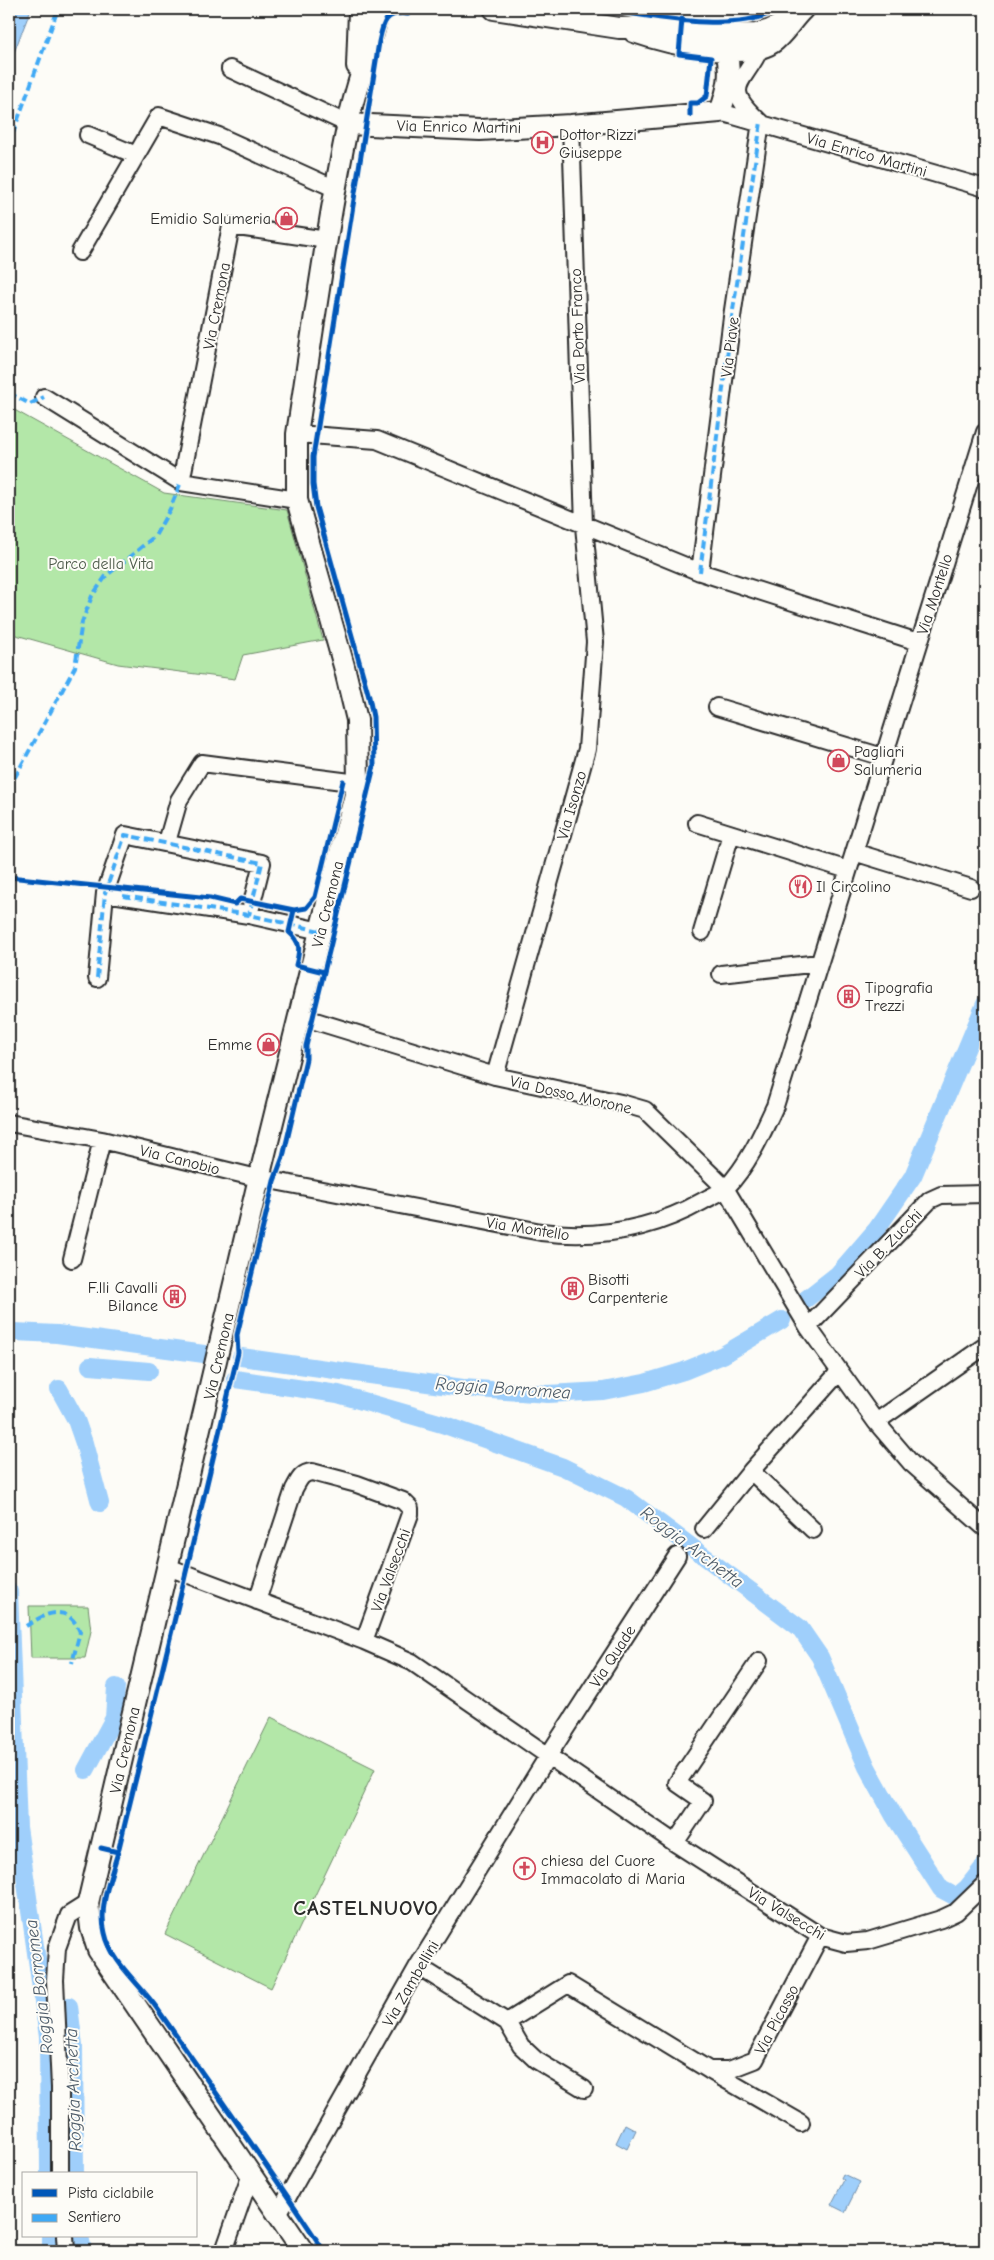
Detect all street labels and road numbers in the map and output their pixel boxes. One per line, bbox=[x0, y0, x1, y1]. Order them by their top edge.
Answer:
street label: Via Enrico Martini bbox=[397, 117, 521, 137]
street label: Via Enrico Martini bbox=[804, 129, 929, 181]
street label: Via Cremona bbox=[200, 261, 234, 351]
street label: Via Porto Franco bbox=[567, 268, 589, 384]
street label: Via Piave bbox=[717, 316, 743, 379]
street label: Via Montello bbox=[913, 552, 957, 637]
street label: Via Isonzo bbox=[554, 769, 590, 842]
street label: Via Cremona bbox=[309, 859, 347, 949]
street label: Via Dosso Morone bbox=[508, 1072, 633, 1118]
street label: Via Canobio bbox=[138, 1141, 222, 1179]
street label: Via B. Zucchi bbox=[851, 1206, 926, 1282]
street label: Via Montello bbox=[485, 1214, 571, 1244]
street label: Via Cremona bbox=[200, 1311, 238, 1401]
street label: Via Valsecchi bbox=[368, 1526, 414, 1615]
street label: Via Quade bbox=[586, 1622, 639, 1691]
street label: Via Cremona bbox=[106, 1705, 144, 1795]
street label: Via Valsecchi bbox=[744, 1884, 829, 1944]
street label: Via Zambellini bbox=[379, 1937, 443, 2030]
street label: Via Picasso bbox=[751, 1982, 803, 2057]

